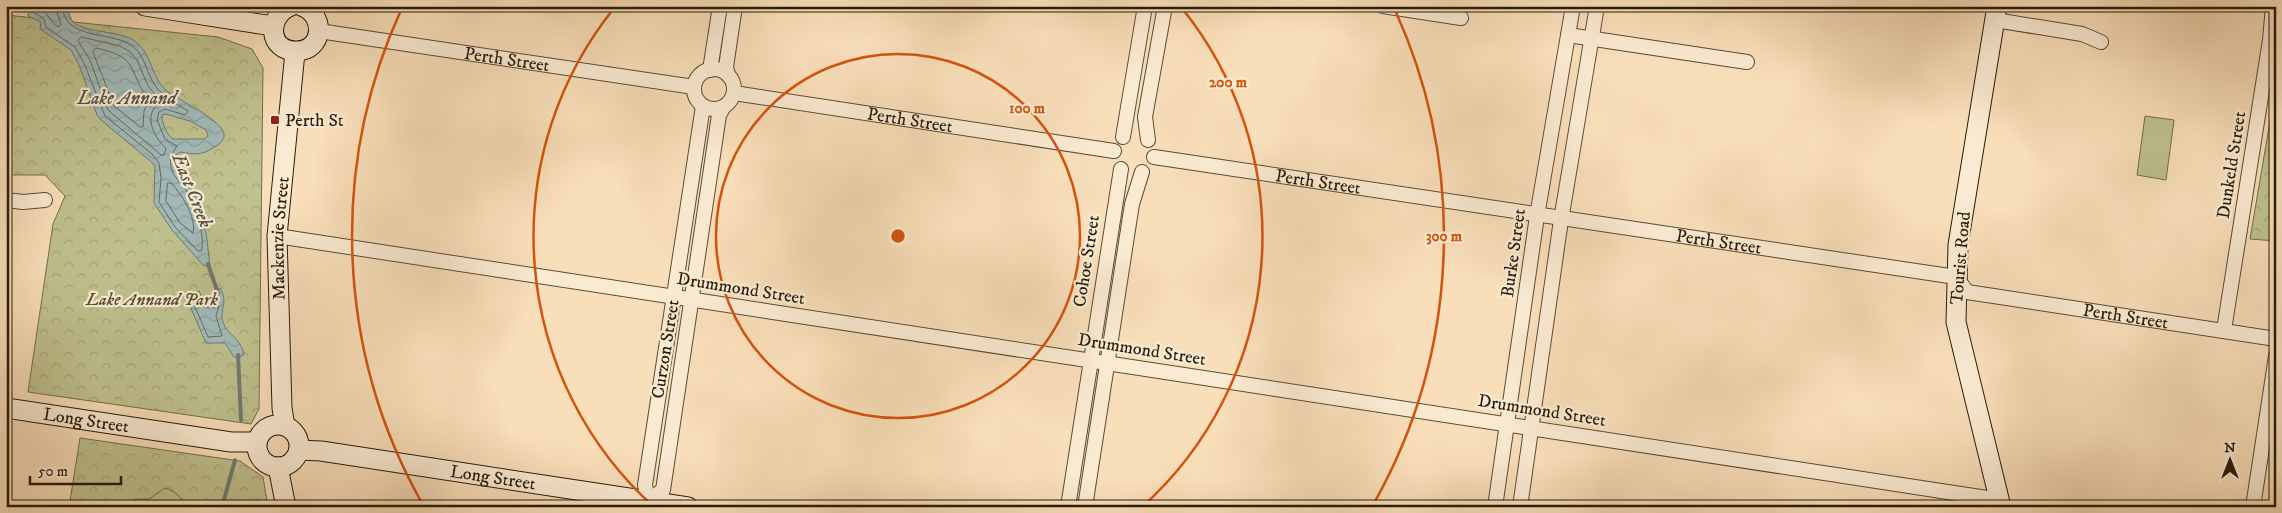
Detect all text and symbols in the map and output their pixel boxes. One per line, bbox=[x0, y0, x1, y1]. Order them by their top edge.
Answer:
street label: Perth Street bbox=[463, 43, 551, 77]
text: 200 m bbox=[1209, 73, 1248, 92]
water label: Lake Annand bbox=[76, 87, 180, 110]
text: 100 m bbox=[1009, 99, 1046, 118]
street label: Perth Street bbox=[866, 103, 954, 138]
place label: Perth St bbox=[285, 110, 344, 132]
street label: Dunkeld Street bbox=[2213, 110, 2251, 220]
marker: Perth St bbox=[269, 114, 281, 126]
water label: East Creek bbox=[166, 149, 217, 231]
street label: Perth Street bbox=[1274, 165, 1362, 200]
street label: Mackenzie Street bbox=[267, 175, 295, 301]
street label: Burke Street bbox=[1497, 207, 1531, 299]
street label: Tourist Road bbox=[1946, 211, 1976, 306]
street label: Cohoe Street bbox=[1069, 213, 1105, 309]
street label: Perth Street bbox=[1674, 225, 1763, 260]
centre of rings bbox=[889, 227, 907, 245]
text: 300 m bbox=[1426, 227, 1463, 246]
street label: Drummond Street bbox=[675, 268, 807, 310]
park label: Lake Annand Park bbox=[85, 289, 218, 311]
street label: Curzon Street bbox=[647, 298, 685, 400]
street label: Perth Street bbox=[2081, 300, 2170, 334]
street label: Drummond Street bbox=[1076, 329, 1208, 371]
street label: Drummond Street bbox=[1476, 390, 1608, 432]
street label: Long Street bbox=[42, 404, 131, 438]
north arrow bbox=[2204, 436, 2254, 486]
text: N bbox=[2224, 439, 2236, 457]
scale bar bbox=[30, 453, 121, 485]
street label: Long Street bbox=[448, 461, 537, 496]
text: 50 m bbox=[38, 462, 68, 481]

